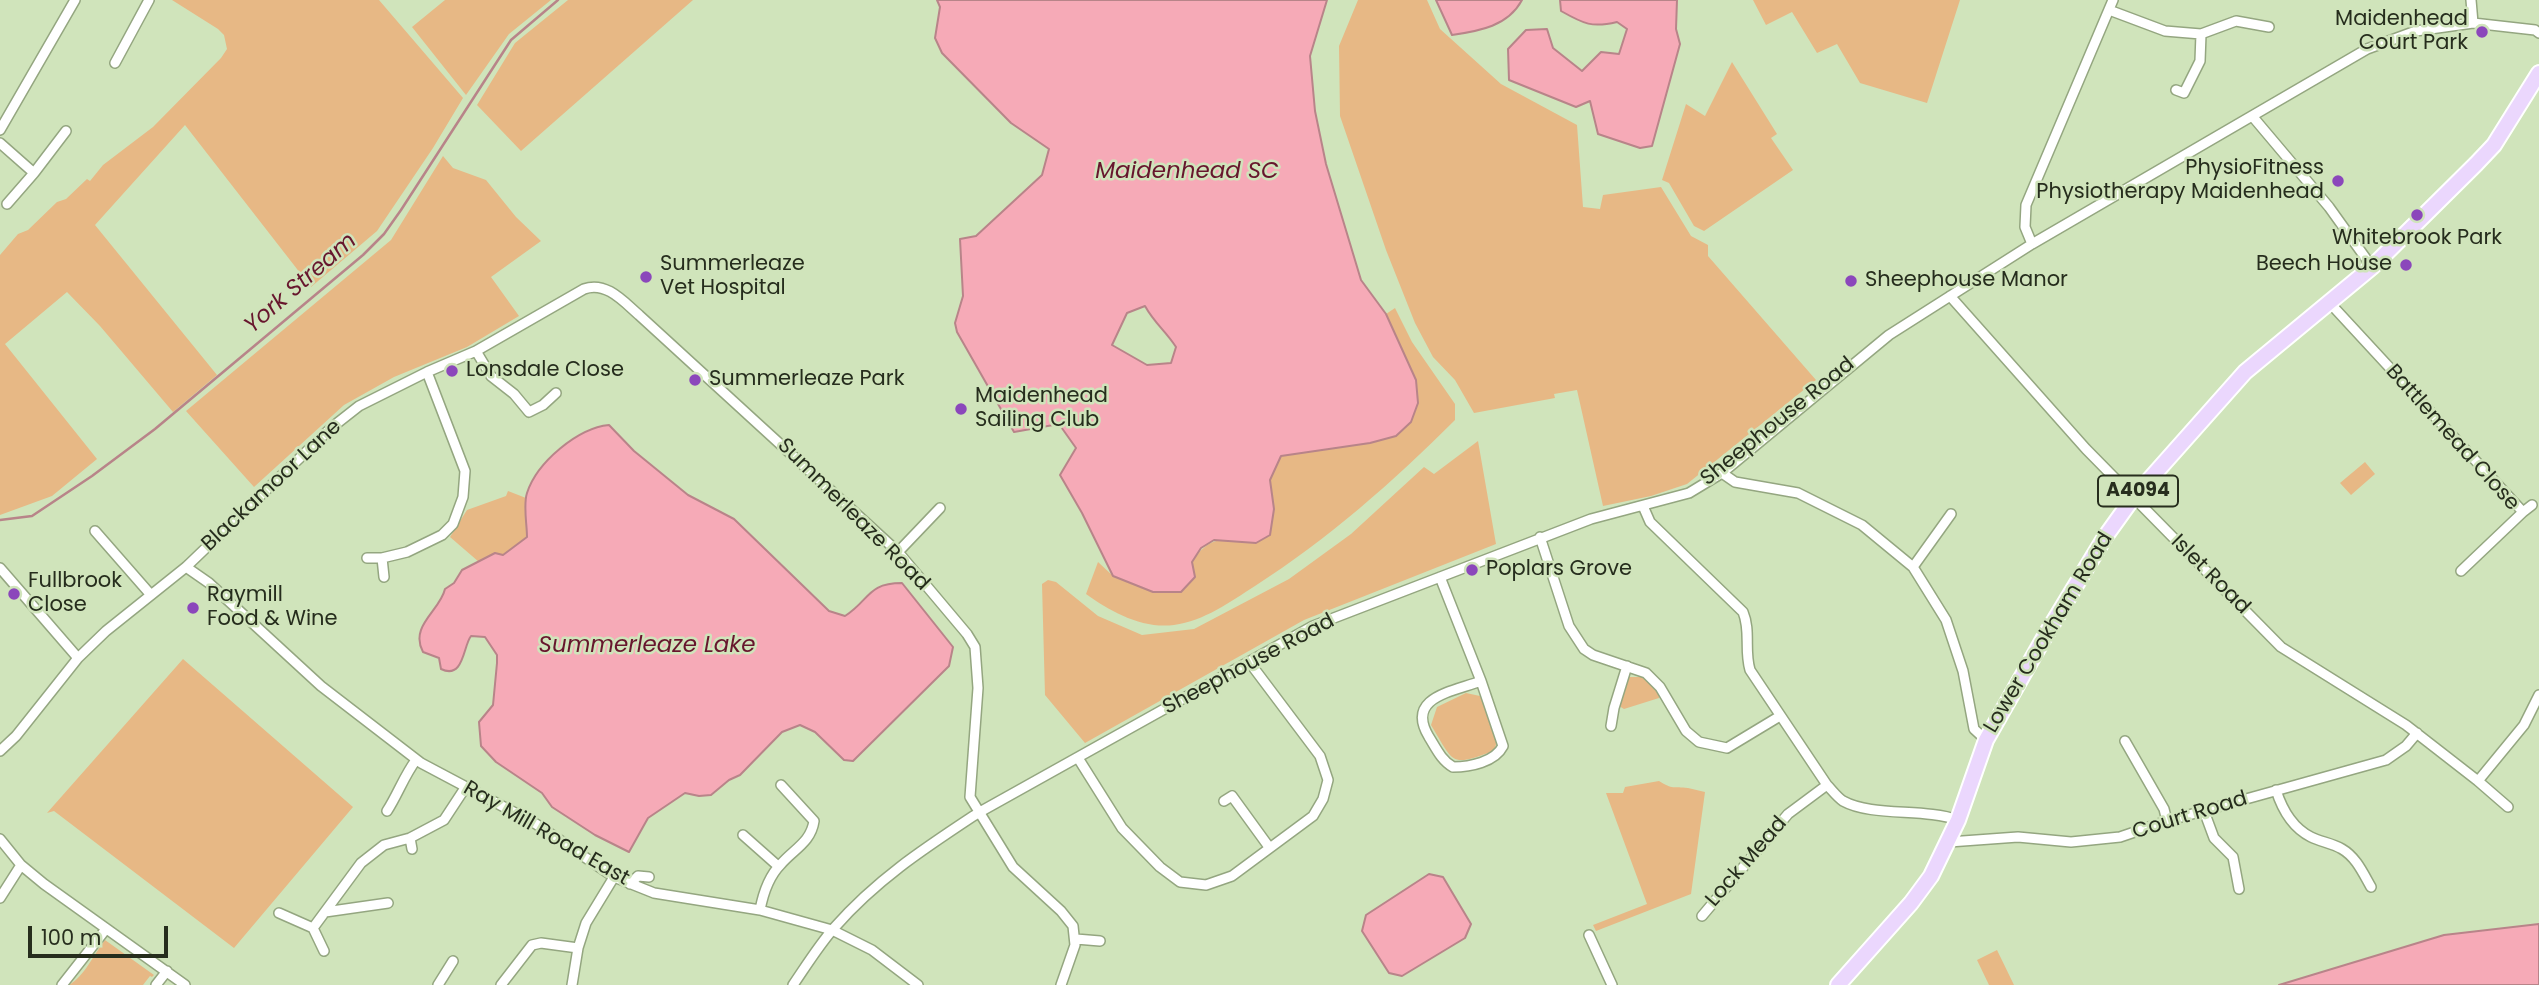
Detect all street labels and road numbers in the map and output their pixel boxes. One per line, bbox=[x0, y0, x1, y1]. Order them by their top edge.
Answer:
street label: Sheephouse Road bbox=[1696, 352, 1860, 492]
street label: Battlemead Close bbox=[2380, 360, 2524, 516]
street label: Blackamoor Lane bbox=[197, 415, 347, 557]
street label: Summerleaze Road bbox=[772, 434, 934, 596]
road number: A4094 bbox=[2098, 476, 2178, 506]
street label: Lower Cookham Road bbox=[1979, 528, 2119, 738]
street label: Islet Road bbox=[2165, 530, 2255, 620]
street label: Sheephouse Road bbox=[1159, 609, 1339, 721]
street label: Ray Mill Road East bbox=[459, 776, 633, 892]
street label: Court Road bbox=[2130, 787, 2250, 845]
street label: Lock Mead bbox=[1701, 812, 1793, 912]

